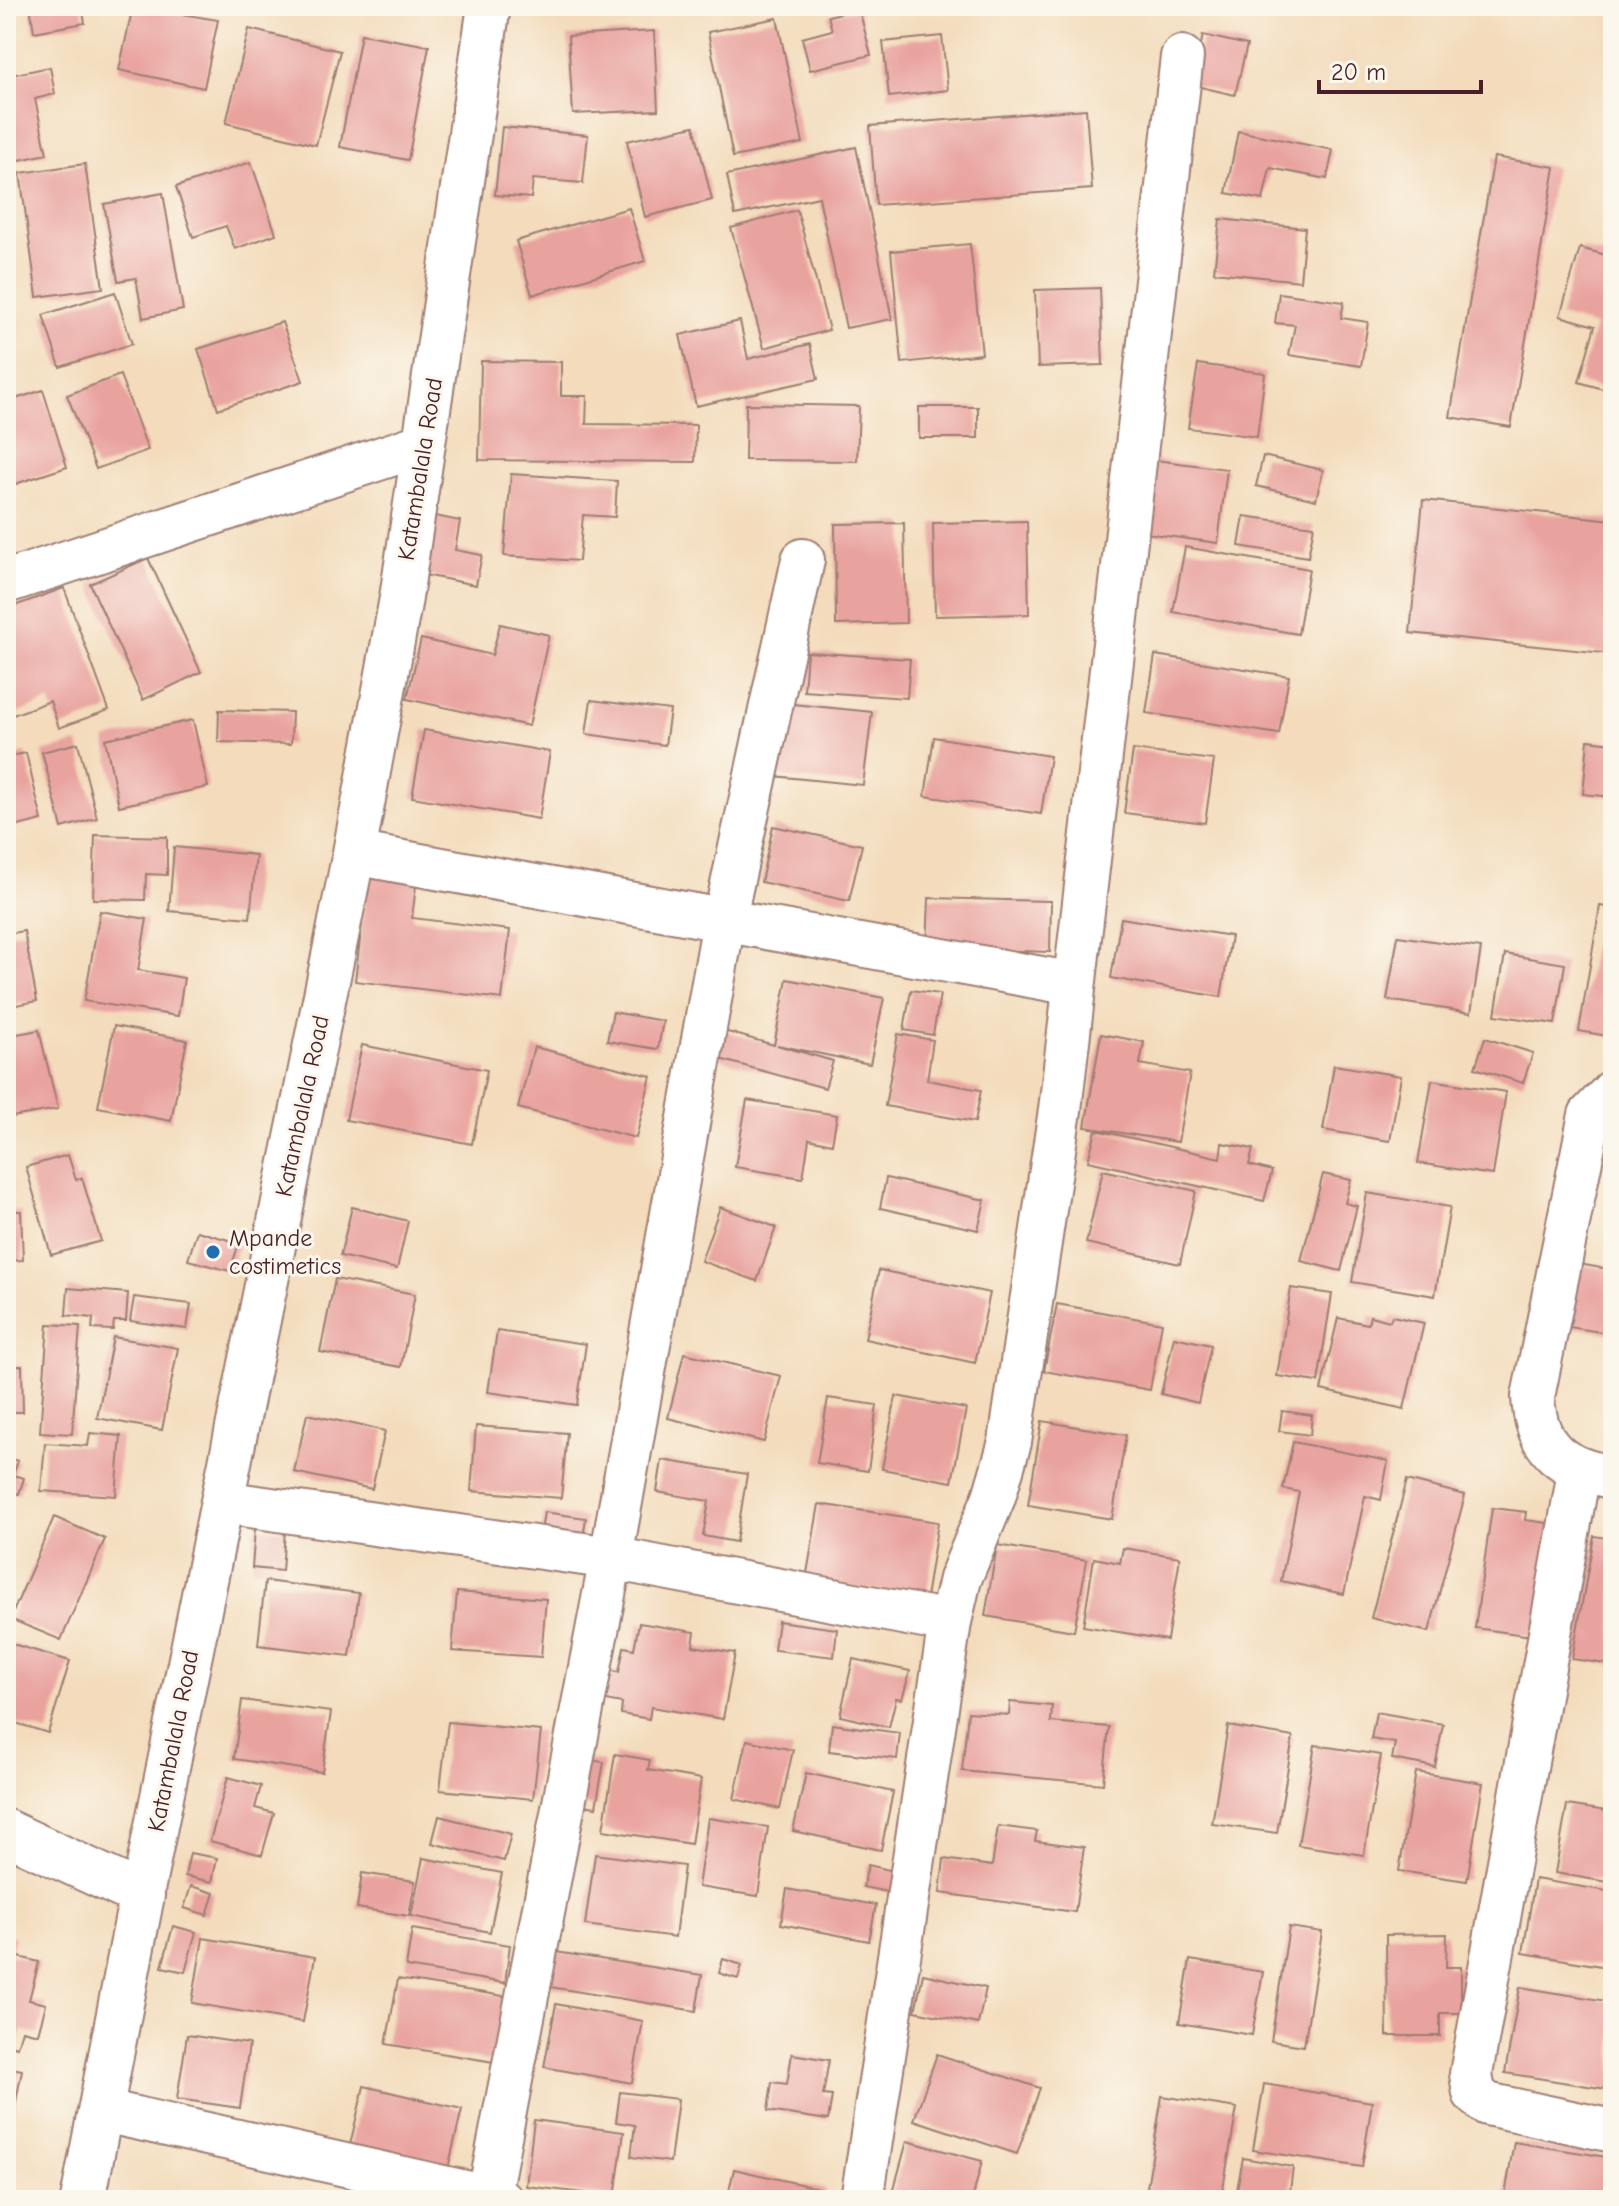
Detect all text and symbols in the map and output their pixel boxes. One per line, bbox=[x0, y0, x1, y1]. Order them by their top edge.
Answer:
scale bar bbox=[1319, 44, 1481, 94]
text: 20 m bbox=[1331, 58, 1386, 86]
street label: Katambalala Road bbox=[392, 376, 448, 562]
street label: Katambalala Road bbox=[269, 1013, 335, 1199]
place label: Mpande costimetics bbox=[229, 1224, 341, 1280]
marker: Mpande costimetics bbox=[204, 1243, 222, 1261]
street label: Katambalala Road bbox=[142, 1648, 204, 1834]

